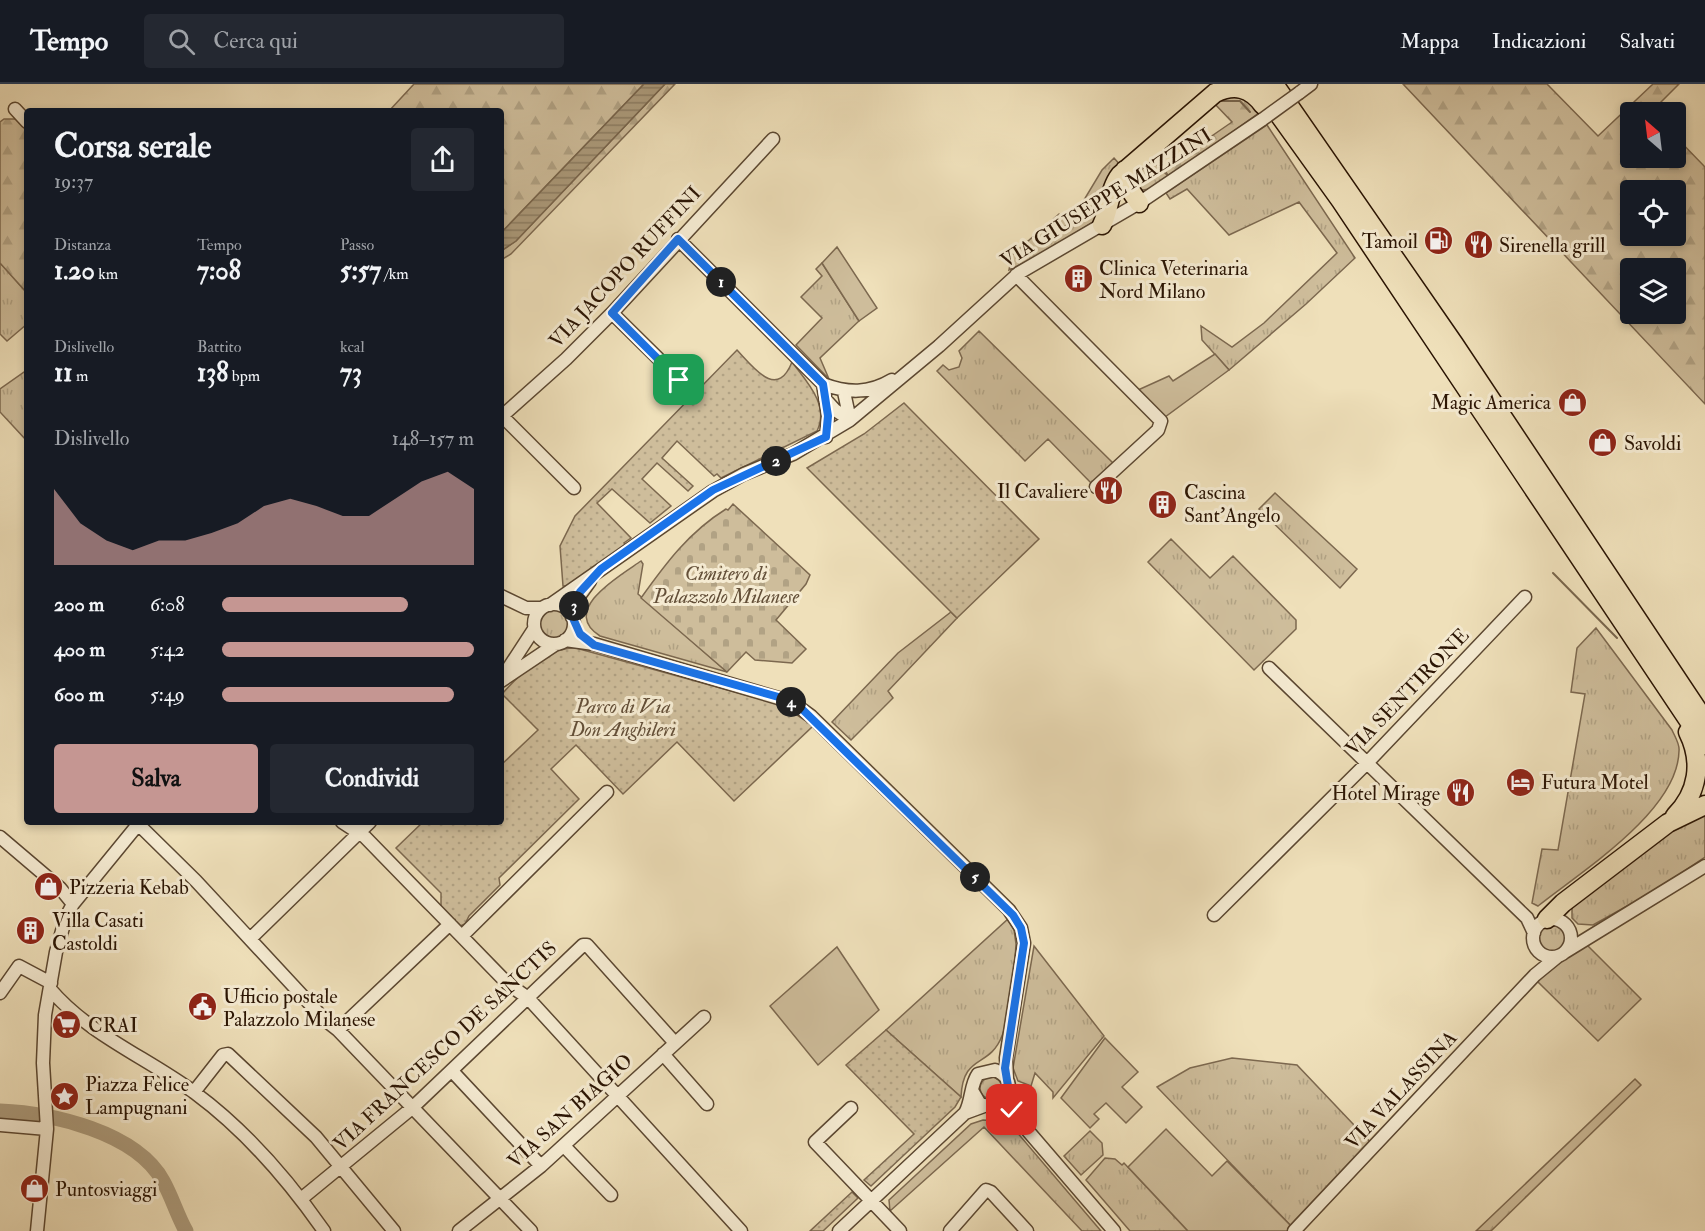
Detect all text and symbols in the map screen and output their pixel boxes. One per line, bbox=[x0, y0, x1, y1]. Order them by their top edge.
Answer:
search box bbox=[144, 14, 564, 68]
text: Tempo bbox=[30, 24, 108, 59]
icon: search bbox=[165, 25, 198, 58]
text: Cerca qui bbox=[213, 27, 298, 55]
text: Mappa bbox=[1400, 28, 1459, 55]
text: Indicazioni bbox=[1492, 28, 1586, 55]
text: Salvati bbox=[1619, 28, 1675, 55]
north arrow bbox=[1620, 102, 1686, 168]
map controls bbox=[1620, 102, 1686, 324]
street label: VIA GIUSEPPE MAZZINI bbox=[996, 123, 1216, 273]
text: Corsa serale bbox=[54, 126, 211, 167]
button: share bbox=[411, 128, 474, 191]
text: 19:37 bbox=[54, 169, 93, 194]
button: locate bbox=[1620, 180, 1686, 246]
street label: VIA JACOPO RUFFINI bbox=[543, 181, 707, 353]
fuel station icon: Tamoil bbox=[1423, 225, 1455, 257]
place label: Tamoil bbox=[1362, 229, 1418, 254]
restaurant icon: Sirenella grill bbox=[1462, 229, 1494, 261]
place label: Sirenella grill bbox=[1499, 233, 1605, 258]
text: Distanza bbox=[54, 235, 111, 255]
text: Tempo bbox=[197, 235, 242, 255]
text: Passo bbox=[340, 235, 374, 255]
text: 1.20 bbox=[54, 255, 95, 287]
text: 7:08 bbox=[197, 255, 241, 287]
text: 5:57 bbox=[340, 255, 381, 287]
place label: Clinica Veterinaria Nord Milano bbox=[1099, 256, 1249, 304]
button: layers bbox=[1620, 258, 1686, 324]
building icon: Clinica Veterinaria Nord Milano bbox=[1062, 263, 1094, 295]
text: km bbox=[95, 264, 118, 284]
text: /km bbox=[381, 264, 409, 284]
pin: 1 bbox=[706, 267, 736, 297]
text: 1 bbox=[718, 272, 724, 292]
text: Dislivello bbox=[54, 337, 114, 357]
text: Battito bbox=[197, 337, 241, 357]
text: kcal bbox=[340, 337, 365, 357]
pin bbox=[653, 354, 704, 405]
text: 11 bbox=[54, 357, 73, 389]
text: 138 bbox=[197, 357, 228, 389]
text: 73 bbox=[340, 357, 362, 389]
icon: arrive bbox=[662, 363, 695, 396]
text: m bbox=[73, 366, 88, 386]
text: bpm bbox=[228, 366, 260, 386]
shop icon: Magic America bbox=[1556, 386, 1588, 418]
place label: Magic America bbox=[1431, 390, 1552, 415]
text: Dislivello bbox=[54, 426, 129, 451]
text: 148–157 m bbox=[392, 426, 474, 451]
shop icon: Savoldi bbox=[1587, 427, 1619, 459]
place label: Savoldi bbox=[1624, 431, 1681, 456]
pin: 2 bbox=[761, 446, 791, 476]
text: 2 bbox=[772, 451, 780, 471]
restaurant icon: Il Cavaliere bbox=[1093, 475, 1125, 507]
place label: Il Cavaliere bbox=[997, 479, 1088, 504]
place label: Cascina Sant'Angelo bbox=[1184, 480, 1280, 528]
building icon: Cascina Sant'Angelo bbox=[1147, 488, 1179, 520]
park label: Cimitero di Palazzolo Milanese bbox=[652, 561, 799, 609]
pin: 3 bbox=[559, 591, 589, 621]
text: 200 m bbox=[54, 592, 104, 617]
text: 6:08 bbox=[150, 592, 185, 617]
text: 3 bbox=[571, 596, 577, 616]
street label: VIA SENTIRONE bbox=[1340, 623, 1474, 761]
text: 400 m bbox=[54, 637, 105, 662]
text: 5:42 bbox=[150, 637, 185, 662]
text: 600 m bbox=[54, 682, 104, 707]
text: 5:49 bbox=[150, 682, 185, 707]
pin: 4 bbox=[776, 687, 806, 717]
text: 4 bbox=[787, 692, 795, 712]
park label: Parco di Via Don Anghileri bbox=[569, 694, 677, 742]
button: Salva bbox=[54, 744, 258, 813]
button: Condividi bbox=[270, 744, 474, 813]
hotel icon: Futura Motel bbox=[1504, 766, 1536, 798]
place label: Futura Motel bbox=[1541, 770, 1649, 795]
restaurant icon: Hotel Mirage bbox=[1445, 777, 1477, 809]
place label: Hotel Mirage bbox=[1332, 781, 1440, 806]
pin: 5 bbox=[960, 862, 990, 892]
text: 5 bbox=[971, 867, 979, 887]
shop icon: Pizzeria Kebab bbox=[32, 871, 64, 903]
place label: Pizzeria Kebab bbox=[69, 875, 189, 900]
place label: Villa Casati Castoldi bbox=[52, 908, 144, 956]
building icon: Villa Casati Castoldi bbox=[15, 915, 47, 947]
street label: VIA FRANCESCO DE SANCTIS bbox=[328, 936, 562, 1156]
place label: Ufficio postale Palazzolo Milanese bbox=[223, 984, 375, 1032]
public building icon: Ufficio postale Palazzolo Milanese bbox=[186, 991, 218, 1023]
supermarket icon: CRAI bbox=[51, 1009, 83, 1041]
place label: CRAI bbox=[88, 1013, 138, 1038]
street label: VIA VALASSINA bbox=[1340, 1025, 1463, 1154]
street label: VIA SAN BIAGIO bbox=[502, 1048, 638, 1174]
place label: Piazza Felice Lampugnani bbox=[85, 1072, 189, 1121]
place icon: Piazza Felice Lampugnani bbox=[48, 1080, 80, 1112]
pin bbox=[986, 1084, 1037, 1135]
icon: check bbox=[995, 1093, 1028, 1126]
shop icon: Puntosviaggi bbox=[18, 1173, 50, 1205]
place label: Puntosviaggi bbox=[55, 1177, 157, 1202]

